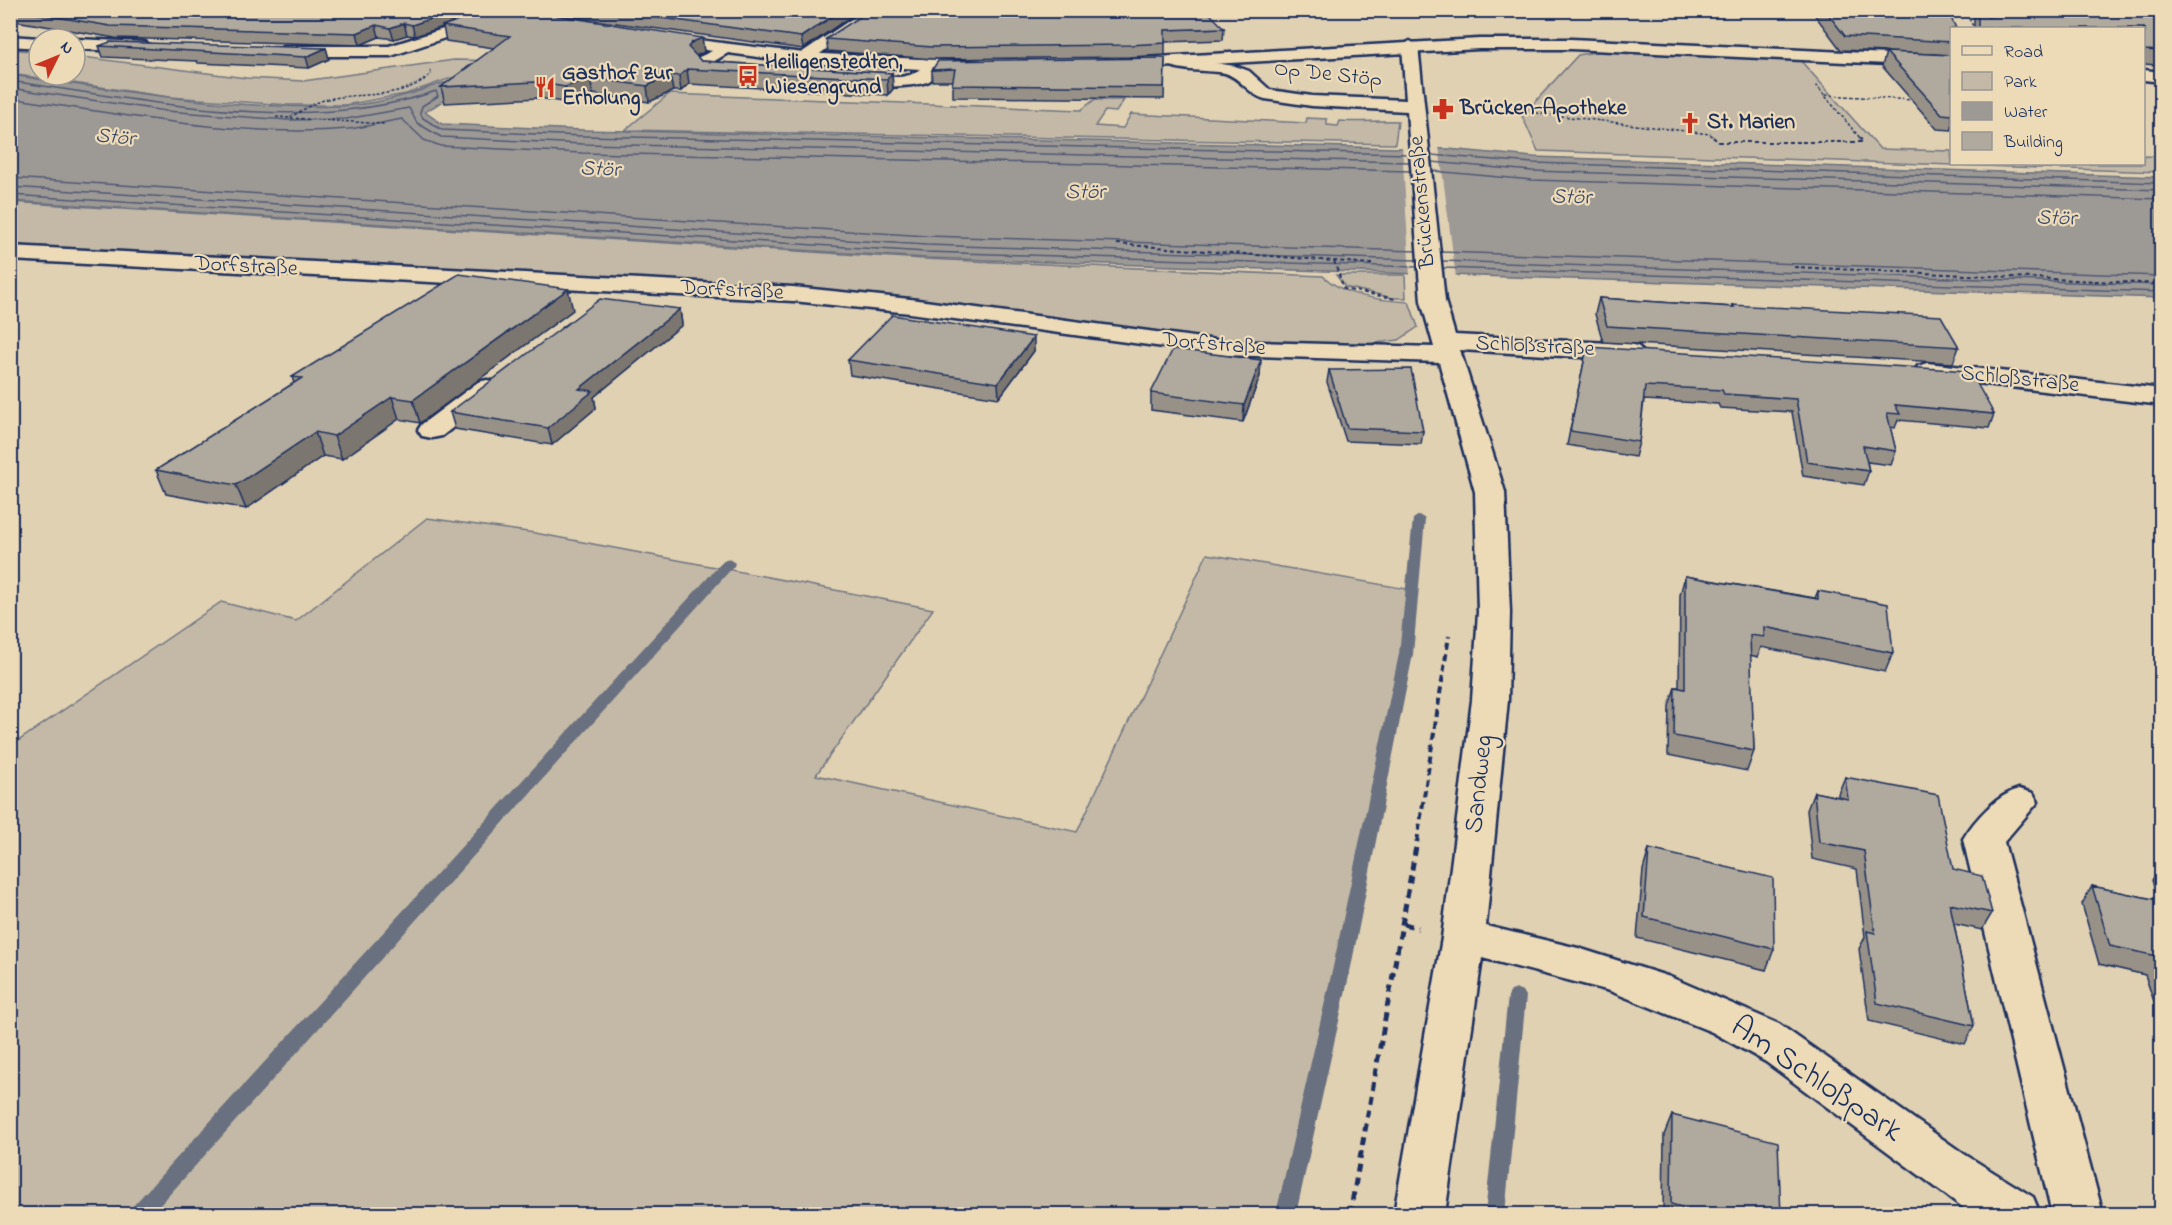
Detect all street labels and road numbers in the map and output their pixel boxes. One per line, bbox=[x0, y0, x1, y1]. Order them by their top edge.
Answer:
street label: Op De Stöp bbox=[1272, 53, 1384, 97]
street label: Brückenstraße bbox=[1401, 134, 1445, 271]
street label: Dorfstraße bbox=[193, 248, 299, 286]
street label: Dorfstraße bbox=[679, 272, 785, 310]
street label: Dorfstraße bbox=[1160, 324, 1267, 365]
street label: Schloßstraße bbox=[1475, 328, 1595, 366]
street label: Schloßstraße bbox=[1959, 358, 2081, 402]
street label: Sandweg bbox=[1456, 733, 1504, 835]
street label: Am Schloßpark bbox=[1720, 1005, 1912, 1156]

